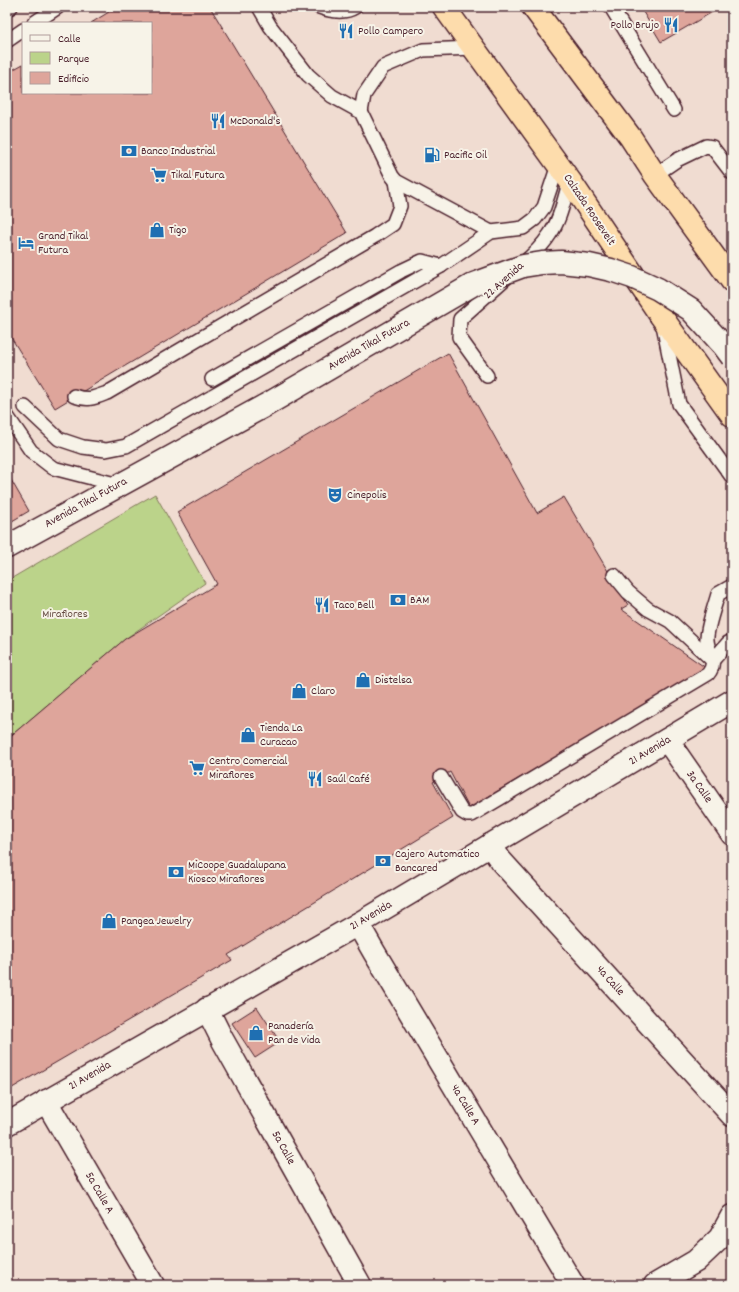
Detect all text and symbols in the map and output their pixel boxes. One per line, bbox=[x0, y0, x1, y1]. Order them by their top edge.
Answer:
restaurant icon: Pollo Brujo bbox=[662, 16, 680, 34]
place label: Pollo Brujo bbox=[611, 17, 659, 34]
legend bbox=[22, 22, 152, 94]
restaurant icon: Pollo Campero bbox=[337, 22, 355, 40]
place label: Pollo Campero bbox=[358, 23, 423, 40]
text: Calle bbox=[58, 31, 81, 48]
text: Parque bbox=[58, 51, 89, 68]
text: Edificio bbox=[58, 71, 89, 88]
restaurant icon: McDonald's bbox=[209, 112, 227, 130]
place label: McDonald's bbox=[230, 113, 280, 130]
bank icon: Banco Industrial bbox=[120, 142, 138, 160]
place label: Banco Industrial bbox=[141, 143, 216, 160]
fuel station icon: Pacific Oil bbox=[423, 146, 441, 164]
place label: Pacific Oil bbox=[444, 147, 487, 164]
supermarket icon: Tikal Futura bbox=[150, 166, 168, 184]
place label: Tikal Futura bbox=[171, 167, 225, 184]
street label: Calzada Roosevelt bbox=[559, 171, 620, 250]
shop icon: Tigo bbox=[148, 221, 166, 239]
place label: Tigo bbox=[169, 222, 187, 239]
place label: Grand Tikal Futura bbox=[38, 228, 89, 259]
hotel icon: Grand Tikal Futura bbox=[17, 234, 35, 252]
street label: 22 Avenida bbox=[480, 258, 528, 304]
street label: Avenida Tikal Futura bbox=[325, 314, 413, 375]
street label: Avenida Tikal Futura bbox=[42, 473, 131, 533]
theatre icon: Cinepolis bbox=[326, 486, 344, 504]
place label: Cinepolis bbox=[347, 487, 387, 504]
bank icon: BAM bbox=[389, 591, 407, 609]
place label: BAM bbox=[410, 592, 429, 609]
restaurant icon: Taco Bell bbox=[313, 596, 331, 614]
place label: Taco Bell bbox=[334, 597, 374, 614]
park label: Miraflores bbox=[42, 606, 88, 623]
shop icon: Distelsa bbox=[354, 671, 372, 689]
place label: Distelsa bbox=[375, 672, 412, 689]
shop icon: Claro bbox=[290, 682, 308, 700]
place label: Claro bbox=[311, 683, 335, 700]
place label: Tienda La Curacao bbox=[260, 720, 303, 751]
shop icon: Tienda La Curacao bbox=[239, 726, 257, 744]
street label: 21 Avenida bbox=[626, 732, 675, 770]
place label: Centro Comercial Miraflores bbox=[209, 753, 288, 784]
supermarket icon: Centro Comercial Miraflores bbox=[188, 759, 206, 777]
street label: 3a Calle bbox=[682, 767, 716, 807]
restaurant icon: Saúl Café bbox=[306, 770, 324, 788]
place label: Saúl Café bbox=[327, 771, 370, 788]
place label: Cajero Automatico Bancared bbox=[395, 846, 480, 877]
bank icon: Cajero Automatico Bancared bbox=[374, 852, 392, 870]
place label: MiCoope Guadalupana Kiosco Miraflores bbox=[188, 857, 286, 888]
bank icon: MiCoope Guadalupana Kiosco Miraflores bbox=[167, 863, 185, 881]
street label: 21 Avenida bbox=[347, 897, 396, 935]
shop icon: Pangea Jewelry bbox=[100, 912, 118, 930]
place label: Pangea Jewelry bbox=[121, 913, 192, 930]
street label: 4a Calle bbox=[592, 962, 628, 1000]
place label: Panadería Pan de Vida bbox=[268, 1018, 321, 1049]
shop icon: Panadería Pan de Vida bbox=[247, 1024, 265, 1042]
street label: 21 Avenida bbox=[66, 1057, 115, 1095]
street label: 4a Calle A bbox=[446, 1081, 484, 1129]
street label: 5a Calle bbox=[267, 1128, 299, 1168]
street label: 5a Calle A bbox=[80, 1169, 118, 1217]

